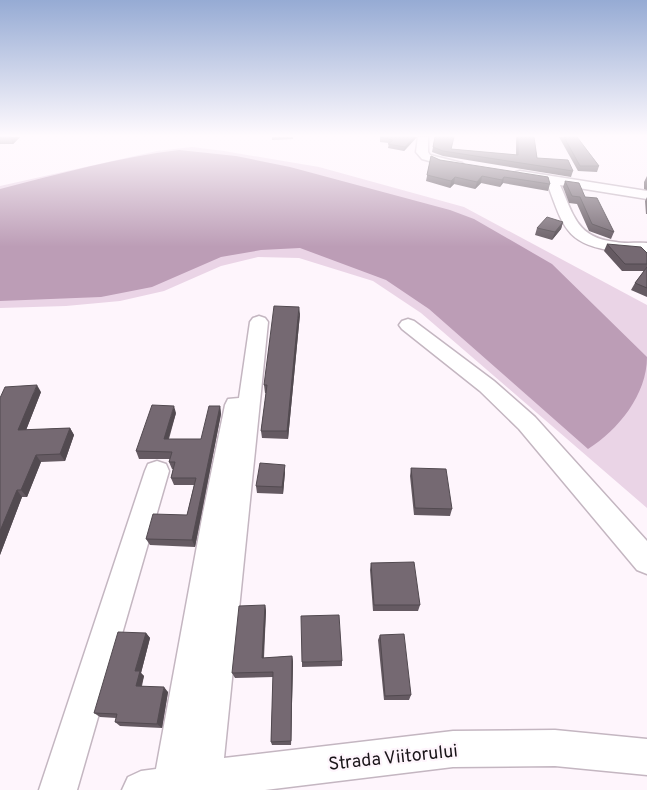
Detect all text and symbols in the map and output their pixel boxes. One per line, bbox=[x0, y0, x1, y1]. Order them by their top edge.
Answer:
street label: Strada Viitorului bbox=[327, 740, 459, 777]

